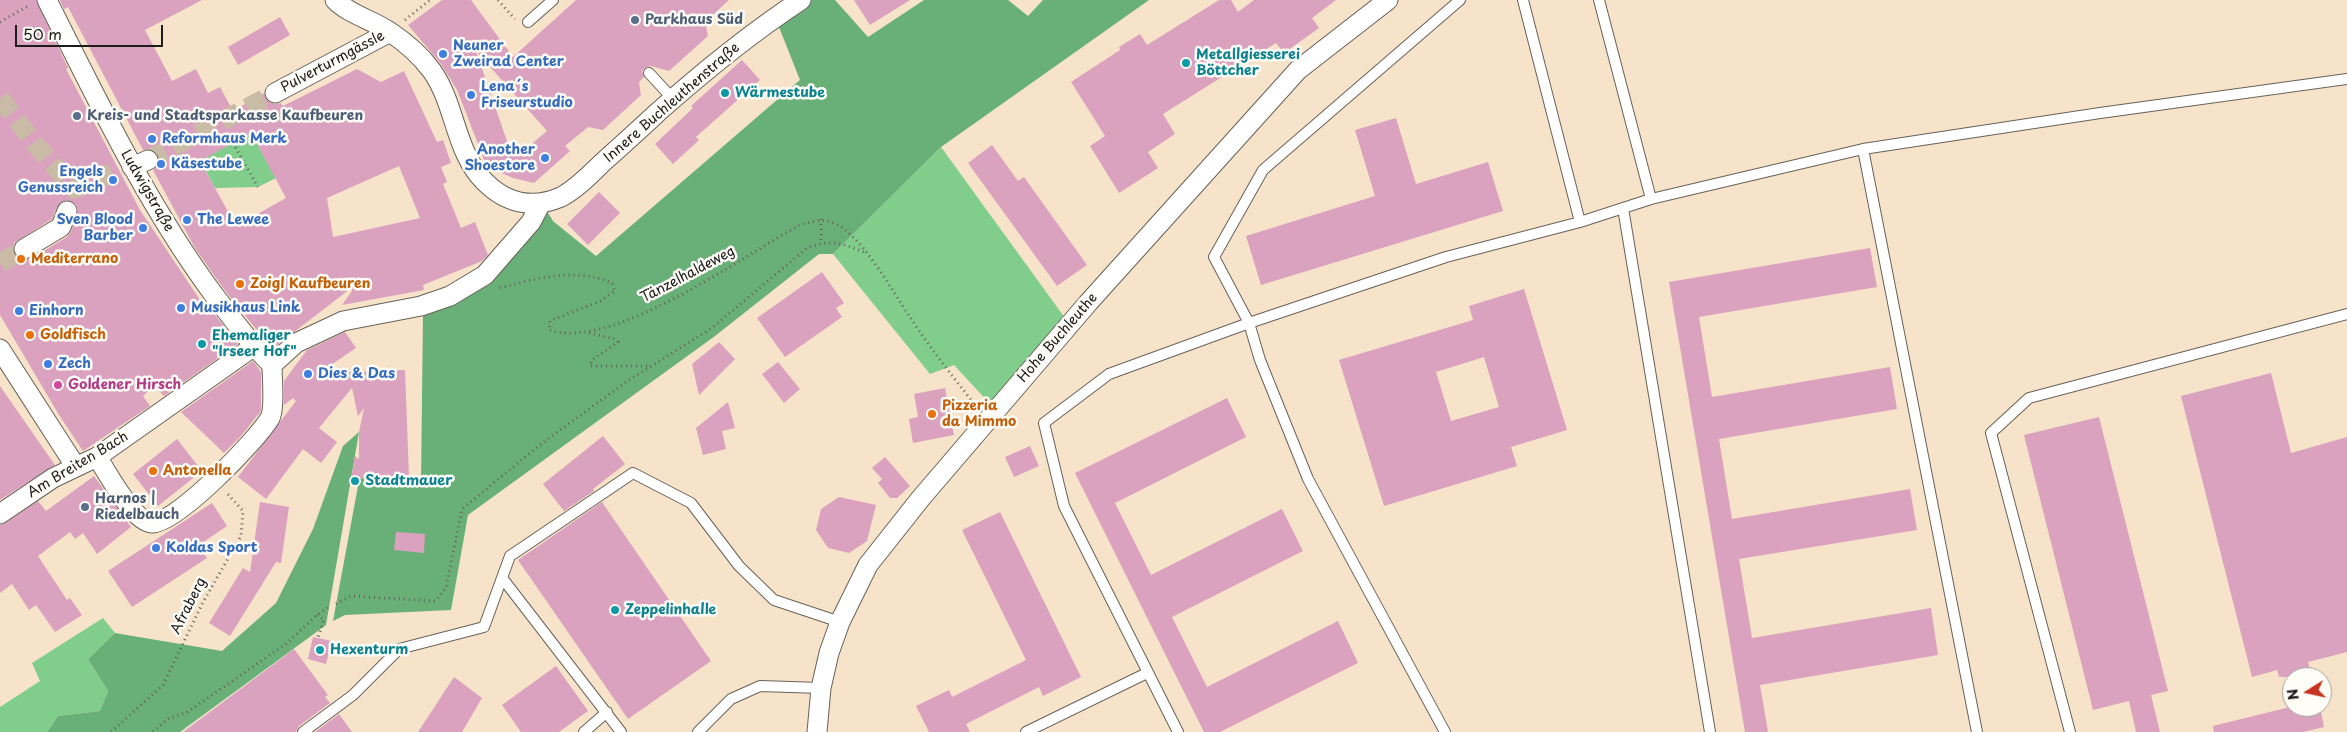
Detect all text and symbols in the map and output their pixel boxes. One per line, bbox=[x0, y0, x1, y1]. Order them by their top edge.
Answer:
place label: Parkhaus Süd bbox=[645, 12, 743, 28]
marker: Parkhaus Süd bbox=[629, 14, 641, 26]
scale bar bbox=[18, 15, 165, 47]
text: 50 m bbox=[23, 22, 62, 45]
street label: Pulverturmgässle bbox=[278, 28, 388, 96]
place label: Neuner Zweirad Center bbox=[453, 38, 564, 70]
street label: Innere Buchleuthenstraße bbox=[601, 40, 743, 166]
place label: Metallgiesserei Böttcher bbox=[1196, 47, 1300, 80]
marker: Neuner Zweirad Center bbox=[437, 48, 449, 60]
marker: Metallgiesserei Böttcher bbox=[1180, 57, 1192, 69]
place label: Lena´s Friseurstudio bbox=[481, 79, 573, 111]
place label: Wärmestube bbox=[735, 85, 825, 101]
marker: Wärmestube bbox=[719, 87, 731, 99]
marker: Lena´s Friseurstudio bbox=[465, 89, 477, 101]
place label: Kreis- und Stadtsparkasse Kaufbeuren bbox=[87, 108, 363, 124]
marker: Kreis- und Stadtsparkasse Kaufbeuren bbox=[71, 110, 83, 122]
place label: Reformhaus Merk bbox=[162, 131, 287, 147]
marker: Reformhaus Merk bbox=[146, 133, 158, 145]
place label: Another Shoestore bbox=[464, 142, 535, 174]
street label: Ludwigstraße bbox=[117, 147, 177, 235]
marker: Another Shoestore bbox=[539, 152, 551, 164]
place label: Käsestube bbox=[171, 156, 242, 172]
marker: Käsestube bbox=[155, 158, 167, 170]
place label: Engels Genussreich bbox=[18, 164, 103, 196]
marker: Engels Genussreich bbox=[107, 174, 119, 186]
place label: Sven Blood Barber bbox=[57, 212, 133, 244]
place label: The Lewee bbox=[197, 212, 269, 228]
marker: The Lewee bbox=[181, 214, 193, 226]
marker: Sven Blood Barber bbox=[137, 222, 149, 234]
street label: Tänzelhaldeweg bbox=[638, 243, 738, 307]
place label: Mediterrano bbox=[31, 251, 118, 267]
marker: Mediterrano bbox=[15, 253, 27, 265]
place label: Zoigl Kaufbeuren bbox=[250, 276, 370, 292]
marker: Zoigl Kaufbeuren bbox=[234, 278, 246, 290]
street label: Hohe Buchleuthe bbox=[1015, 290, 1101, 386]
place label: Musikhaus Link bbox=[191, 300, 300, 316]
marker: Musikhaus Link bbox=[175, 302, 187, 314]
place label: Einhorn bbox=[29, 303, 84, 319]
marker: Einhorn bbox=[13, 305, 25, 317]
place label: Goldfisch bbox=[40, 327, 106, 343]
place label: Ehemaliger "Irseer Hof" bbox=[212, 328, 297, 361]
marker: Goldfisch bbox=[24, 329, 36, 341]
marker: Ehemaliger "Irseer Hof" bbox=[196, 338, 208, 350]
place label: Zech bbox=[58, 356, 91, 372]
marker: Zech bbox=[42, 358, 54, 370]
place label: Dies & Das bbox=[318, 366, 395, 382]
marker: Dies & Das bbox=[302, 368, 314, 380]
place label: Goldener Hirsch bbox=[68, 377, 181, 393]
marker: Goldener Hirsch bbox=[52, 379, 64, 391]
place label: Pizzeria da Mimmo bbox=[942, 398, 1016, 431]
marker: Pizzeria da Mimmo bbox=[926, 408, 938, 420]
street label: Am Breiten Bach bbox=[25, 428, 131, 502]
place label: Antonella bbox=[163, 463, 232, 479]
marker: Antonella bbox=[147, 465, 159, 477]
place label: Stadtmauer bbox=[365, 473, 452, 489]
marker: Stadtmauer bbox=[349, 475, 361, 487]
place label: Harnos | Riedelbauch bbox=[95, 491, 179, 524]
marker: Harnos | Riedelbauch bbox=[79, 501, 91, 513]
place label: Koldas Sport bbox=[166, 540, 257, 556]
marker: Koldas Sport bbox=[150, 542, 162, 554]
street label: Afraberg bbox=[168, 575, 210, 637]
place label: Zeppelinhalle bbox=[625, 602, 716, 618]
marker: Zeppelinhalle bbox=[609, 604, 621, 616]
place label: Hexenturm bbox=[330, 642, 408, 658]
marker: Hexenturm bbox=[314, 644, 326, 656]
north arrow bbox=[2282, 667, 2332, 717]
text: N bbox=[2281, 687, 2304, 702]

